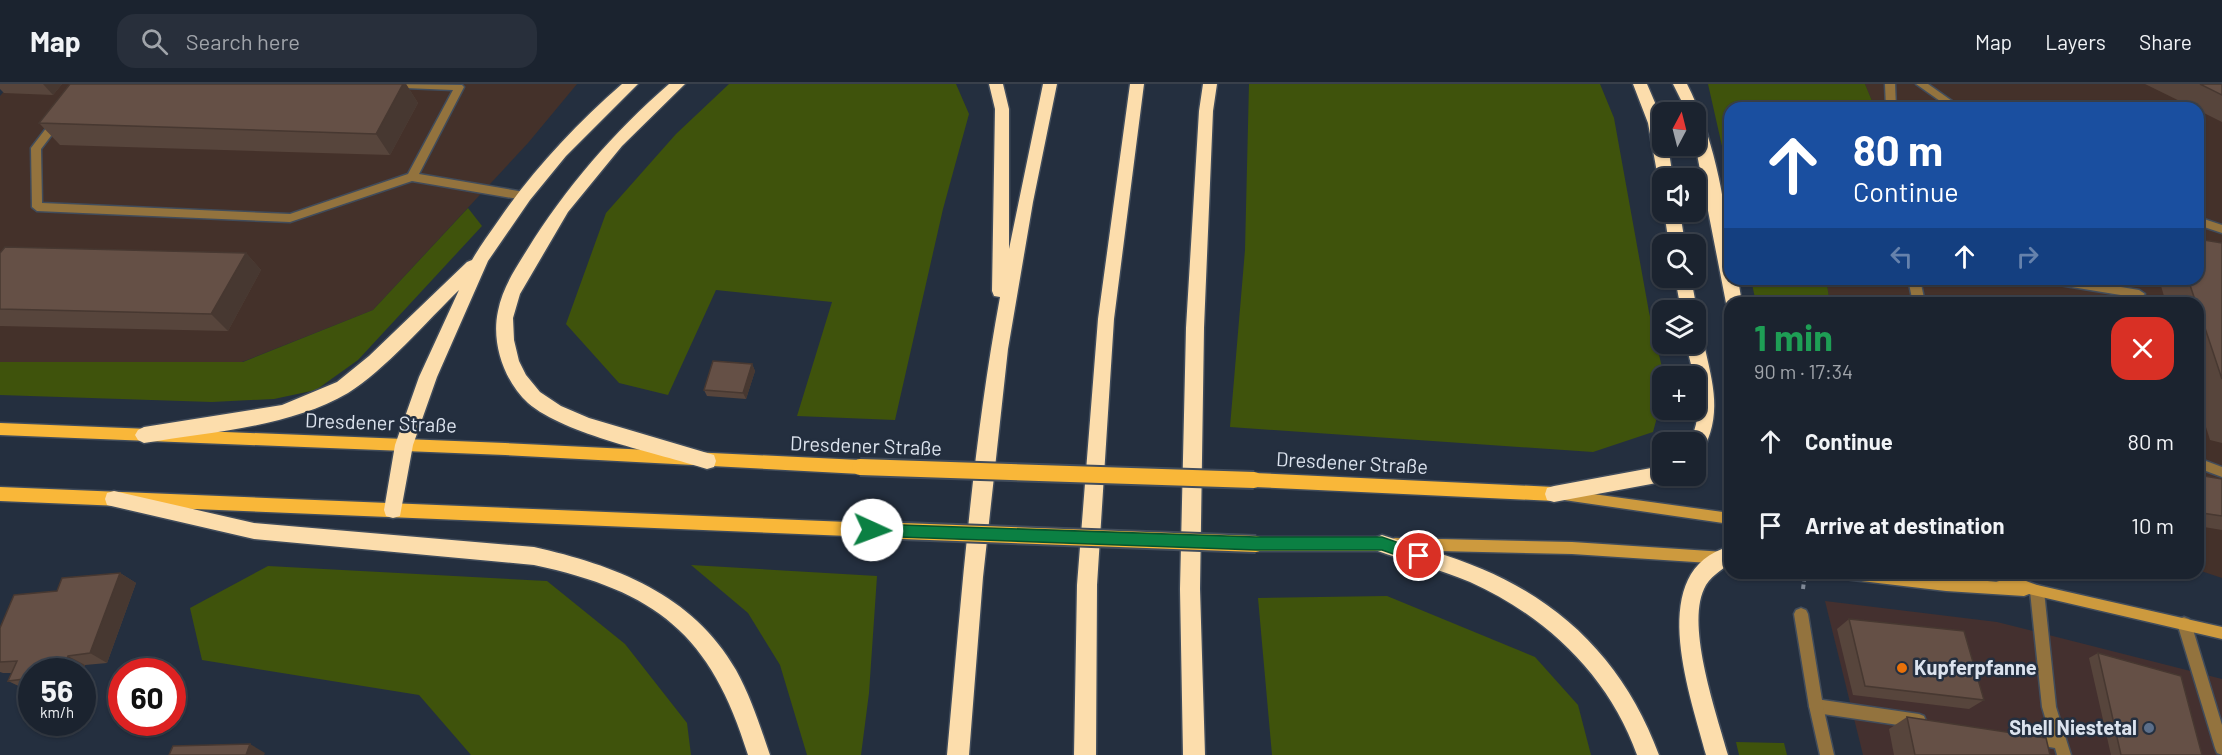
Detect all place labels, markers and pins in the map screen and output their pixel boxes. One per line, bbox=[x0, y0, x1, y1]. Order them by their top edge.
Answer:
pin bbox=[1393, 530, 1444, 581]
place label: Kupferpfanne bbox=[1914, 655, 2037, 679]
marker: Kupferpfanne bbox=[1895, 661, 1909, 675]
place label: Shell Niestetal bbox=[2009, 715, 2137, 739]
marker: Shell Niestetal bbox=[2142, 721, 2156, 735]

